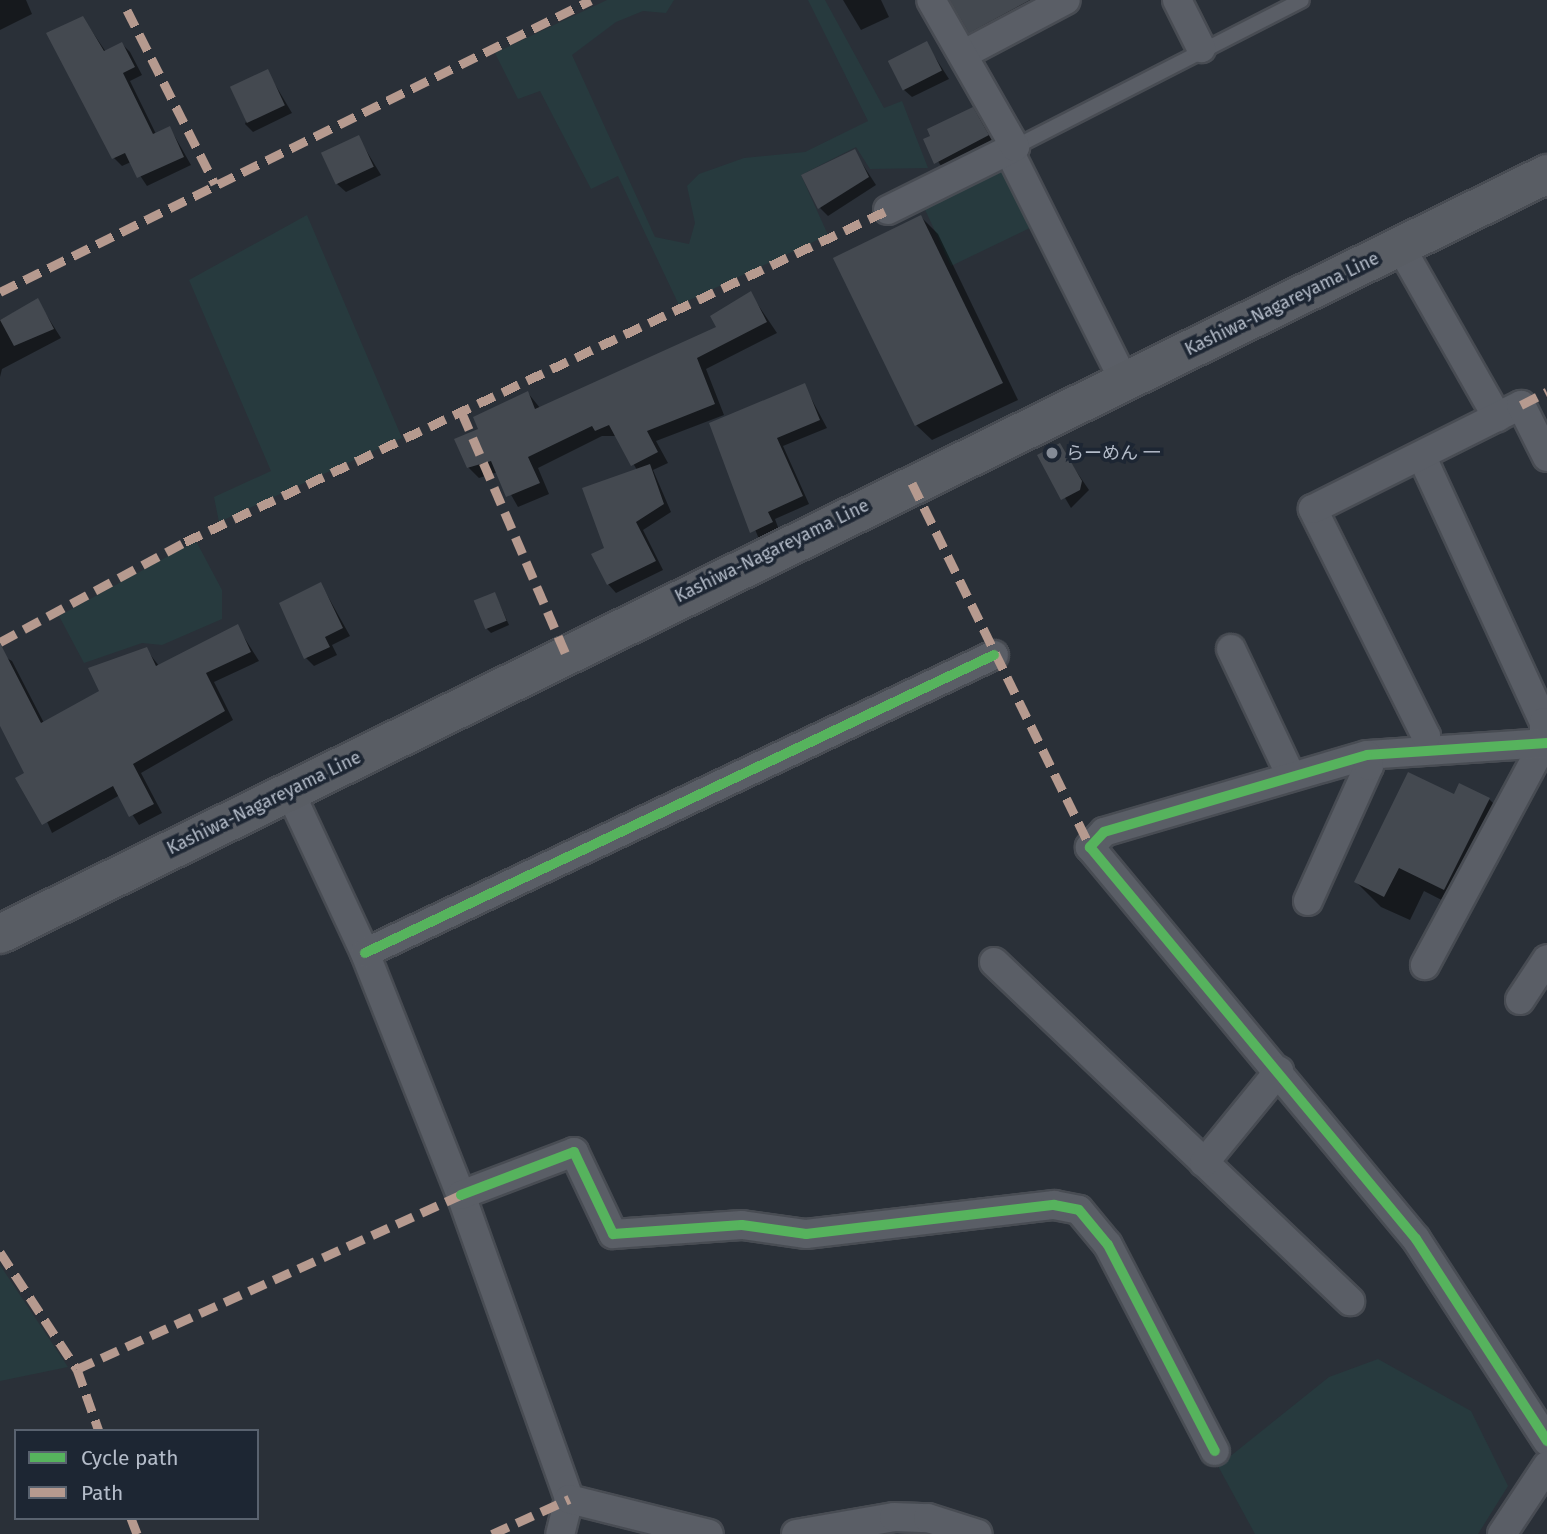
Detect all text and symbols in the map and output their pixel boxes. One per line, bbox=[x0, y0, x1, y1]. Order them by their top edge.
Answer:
street label: Kashiwa-Nagareyama Line bbox=[1181, 248, 1383, 360]
place label: らーめん 一 bbox=[1066, 442, 1161, 464]
marker: らーめん 一 bbox=[1044, 445, 1060, 461]
street label: Kashiwa-Nagareyama Line bbox=[671, 495, 873, 607]
street label: Kashiwa-Nagareyama Line bbox=[163, 747, 365, 859]
legend bbox=[14, 1429, 259, 1520]
text: Cycle path bbox=[81, 1445, 179, 1471]
text: Path bbox=[81, 1480, 123, 1506]

